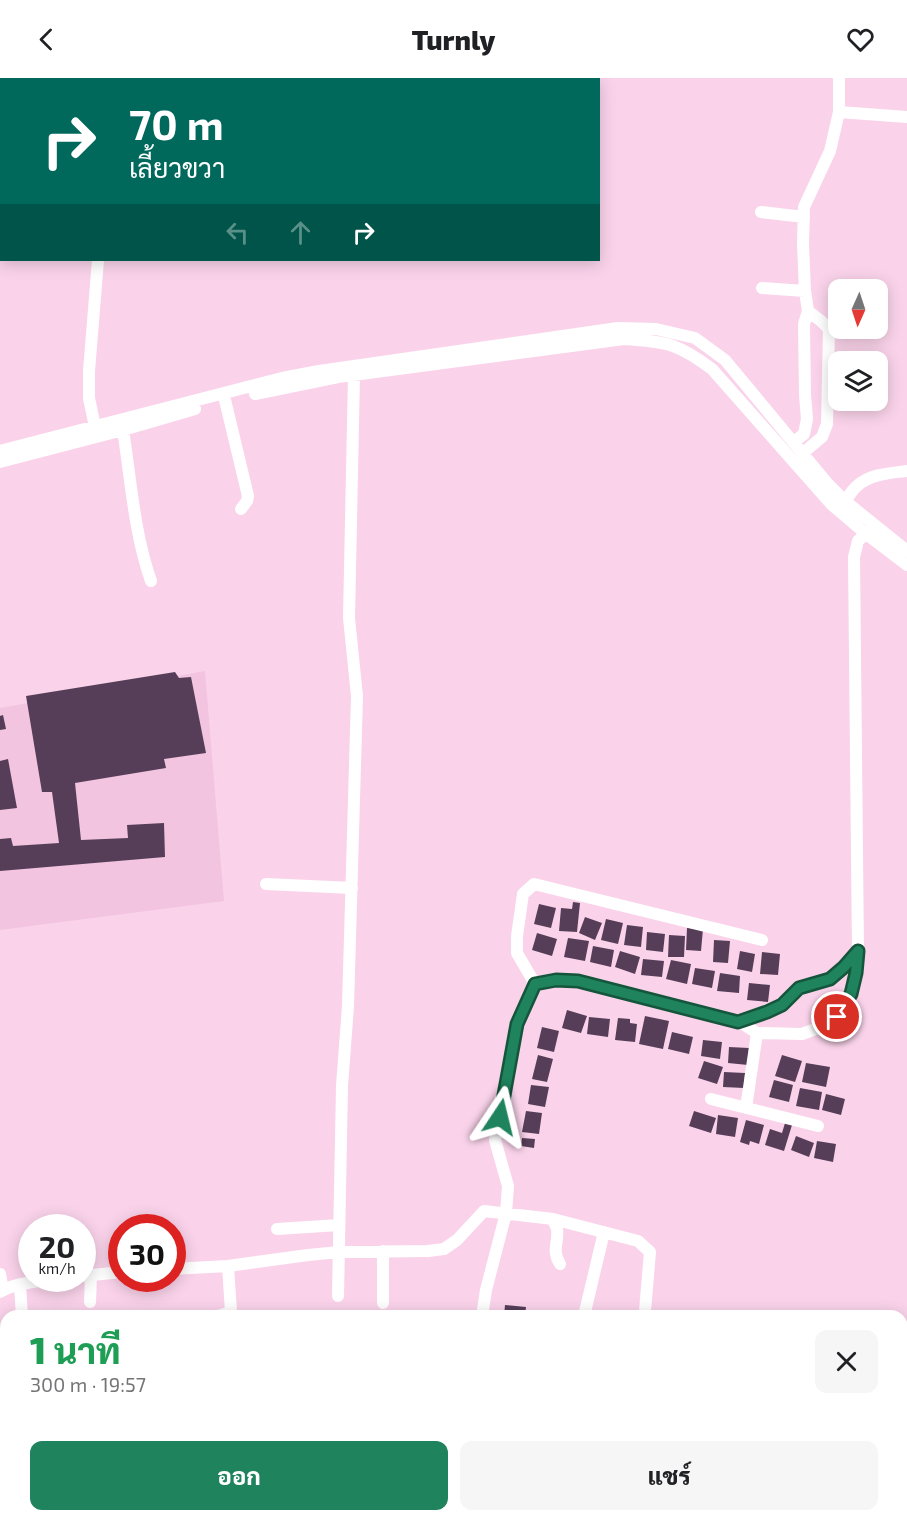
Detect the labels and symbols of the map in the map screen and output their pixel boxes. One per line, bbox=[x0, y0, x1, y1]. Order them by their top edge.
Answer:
north arrow bbox=[828, 279, 888, 339]
pin bbox=[811, 991, 862, 1042]
position arrow bbox=[468, 1085, 532, 1149]
speed limit sign: 30 bbox=[108, 1214, 186, 1292]

